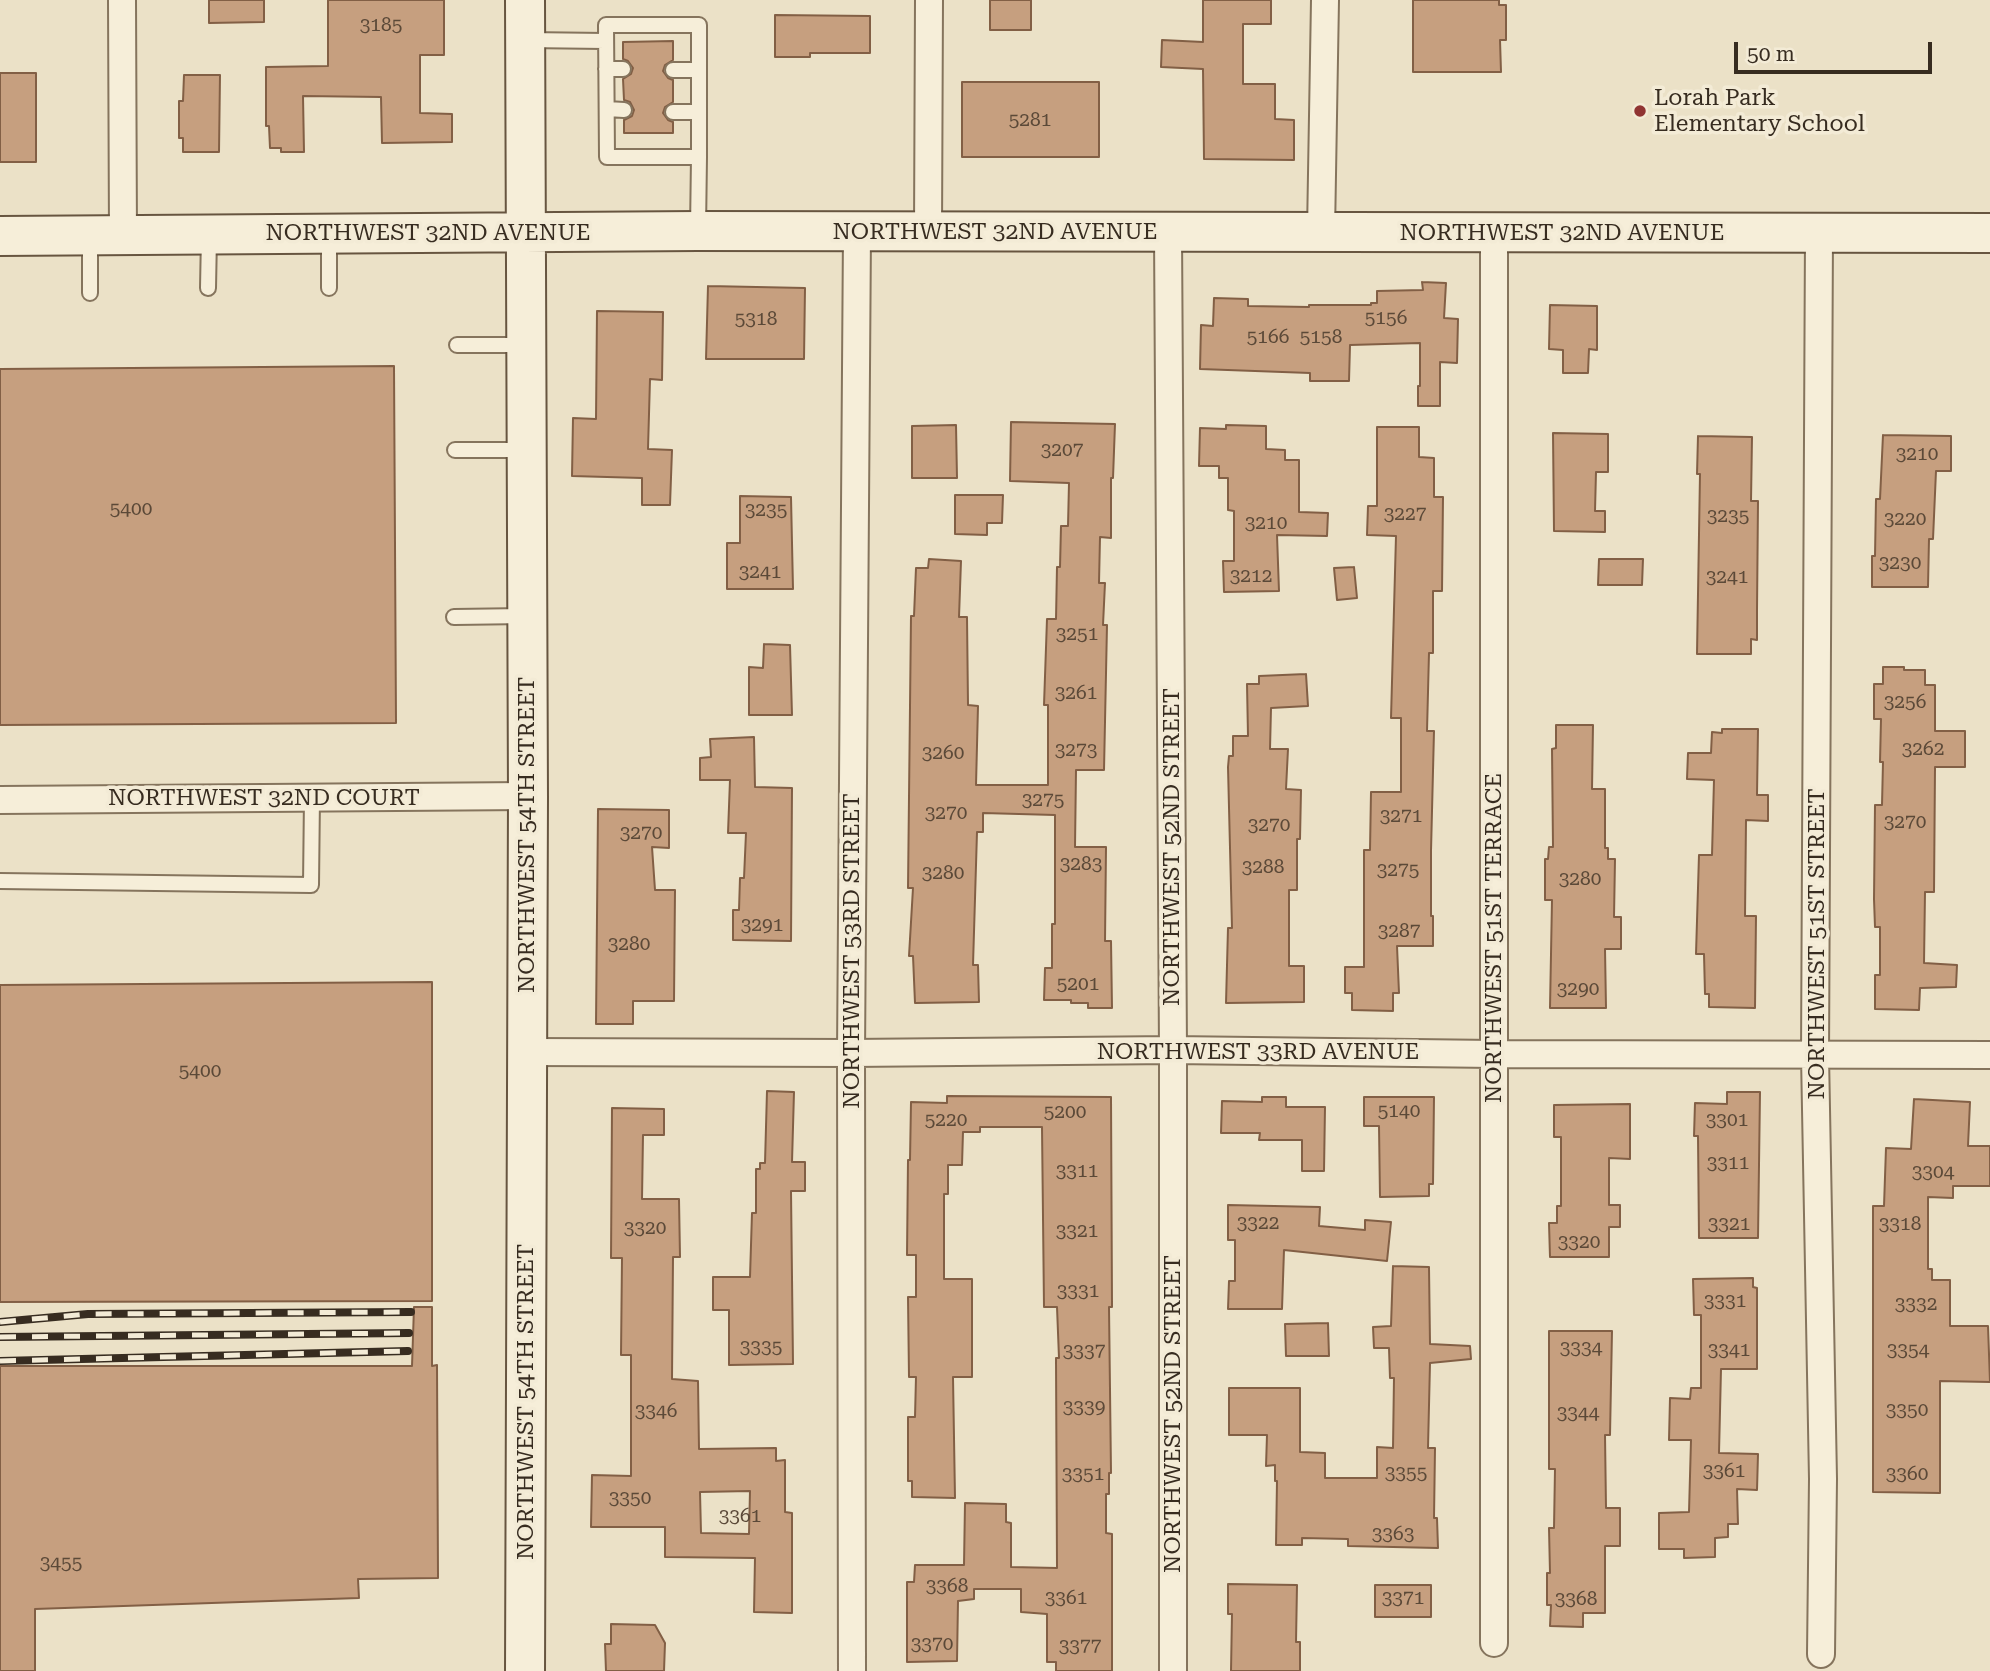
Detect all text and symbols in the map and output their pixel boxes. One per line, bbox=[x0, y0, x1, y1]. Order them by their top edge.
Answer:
house number: 3185 bbox=[360, 14, 402, 36]
scale bar bbox=[1738, 28, 1936, 72]
text: 50 m bbox=[1747, 42, 1795, 66]
place label: Lorah Park Elementary School bbox=[1654, 84, 1865, 138]
marker: Lorah Park Elementary School bbox=[1632, 103, 1648, 119]
house number: 5281 bbox=[1009, 109, 1051, 131]
street label: NORTHWEST 32ND AVENUE bbox=[832, 218, 1158, 246]
street label: NORTHWEST 32ND AVENUE bbox=[265, 219, 591, 247]
street label: NORTHWEST 32ND AVENUE bbox=[1399, 219, 1725, 247]
house number: 5156 bbox=[1365, 307, 1407, 329]
house number: 5318 bbox=[735, 308, 777, 330]
house number: 5166 bbox=[1247, 326, 1289, 348]
house number: 5158 bbox=[1300, 326, 1342, 348]
house number: 3207 bbox=[1041, 439, 1083, 461]
house number: 3210 bbox=[1896, 443, 1938, 465]
house number: 5400 bbox=[110, 498, 152, 520]
house number: 3235 bbox=[745, 499, 787, 521]
house number: 3227 bbox=[1384, 503, 1426, 525]
house number: 3235 bbox=[1707, 505, 1749, 527]
house number: 3220 bbox=[1884, 508, 1926, 530]
house number: 3210 bbox=[1245, 512, 1287, 534]
house number: 3230 bbox=[1879, 552, 1921, 574]
house number: 3241 bbox=[739, 561, 781, 583]
house number: 3212 bbox=[1230, 565, 1272, 587]
house number: 3241 bbox=[1706, 566, 1748, 588]
house number: 3251 bbox=[1056, 623, 1098, 645]
street label: NORTHWEST 54TH STREET bbox=[513, 677, 541, 993]
house number: 3261 bbox=[1055, 682, 1097, 704]
street label: NORTHWEST 52ND STREET bbox=[1158, 688, 1186, 1006]
house number: 3256 bbox=[1884, 691, 1926, 713]
house number: 3262 bbox=[1902, 738, 1944, 760]
house number: 3273 bbox=[1055, 739, 1097, 761]
house number: 3260 bbox=[922, 742, 964, 764]
street label: NORTHWEST 51ST TERRACE bbox=[1480, 773, 1508, 1103]
street label: NORTHWEST 32ND COURT bbox=[108, 784, 420, 812]
street label: NORTHWEST 51ST STREET bbox=[1803, 788, 1831, 1100]
house number: 3275 bbox=[1022, 789, 1064, 811]
street label: NORTHWEST 53RD STREET bbox=[838, 793, 866, 1109]
house number: 3270 bbox=[925, 802, 967, 824]
house number: 3271 bbox=[1380, 805, 1422, 827]
house number: 3270 bbox=[1884, 811, 1926, 833]
house number: 3270 bbox=[1248, 814, 1290, 836]
house number: 3270 bbox=[620, 822, 662, 844]
house number: 3283 bbox=[1060, 853, 1102, 875]
house number: 3288 bbox=[1242, 856, 1284, 878]
house number: 3275 bbox=[1377, 859, 1419, 881]
house number: 3280 bbox=[922, 862, 964, 884]
house number: 3280 bbox=[1559, 868, 1601, 890]
house number: 3291 bbox=[741, 914, 783, 936]
house number: 3287 bbox=[1378, 920, 1420, 942]
house number: 3280 bbox=[608, 933, 650, 955]
house number: 5201 bbox=[1057, 973, 1099, 995]
house number: 3290 bbox=[1557, 978, 1599, 1000]
street label: NORTHWEST 33RD AVENUE bbox=[1097, 1038, 1419, 1066]
house number: 5400 bbox=[179, 1060, 221, 1082]
house number: 5140 bbox=[1378, 1100, 1420, 1122]
house number: 5200 bbox=[1044, 1101, 1086, 1123]
house number: 5220 bbox=[925, 1109, 967, 1131]
house number: 3301 bbox=[1706, 1109, 1748, 1131]
house number: 3311 bbox=[1707, 1152, 1749, 1174]
house number: 3311 bbox=[1056, 1160, 1098, 1182]
house number: 3304 bbox=[1912, 1161, 1954, 1183]
house number: 3322 bbox=[1237, 1212, 1279, 1234]
house number: 3321 bbox=[1708, 1213, 1750, 1235]
house number: 3318 bbox=[1879, 1213, 1921, 1235]
house number: 3320 bbox=[624, 1217, 666, 1239]
house number: 3321 bbox=[1056, 1220, 1098, 1242]
house number: 3320 bbox=[1558, 1231, 1600, 1253]
street label: NORTHWEST 54TH STREET bbox=[512, 1244, 540, 1560]
street label: NORTHWEST 52ND STREET bbox=[1159, 1255, 1187, 1573]
house number: 3331 bbox=[1057, 1280, 1099, 1302]
house number: 3331 bbox=[1704, 1290, 1746, 1312]
house number: 3332 bbox=[1895, 1293, 1937, 1315]
house number: 3335 bbox=[740, 1336, 782, 1358]
house number: 3334 bbox=[1560, 1337, 1602, 1359]
house number: 3341 bbox=[1708, 1339, 1750, 1361]
house number: 3354 bbox=[1887, 1339, 1929, 1361]
house number: 3337 bbox=[1063, 1340, 1105, 1362]
house number: 3339 bbox=[1063, 1396, 1105, 1418]
house number: 3350 bbox=[1886, 1399, 1928, 1421]
house number: 3346 bbox=[635, 1400, 677, 1422]
house number: 3344 bbox=[1557, 1402, 1599, 1424]
house number: 3361 bbox=[1703, 1460, 1745, 1482]
house number: 3355 bbox=[1385, 1462, 1427, 1484]
house number: 3351 bbox=[1062, 1463, 1104, 1485]
house number: 3360 bbox=[1886, 1463, 1928, 1485]
house number: 3350 bbox=[609, 1487, 651, 1509]
house number: 3361 bbox=[719, 1505, 761, 1527]
house number: 3363 bbox=[1372, 1523, 1414, 1545]
house number: 3455 bbox=[40, 1552, 82, 1574]
house number: 3368 bbox=[926, 1575, 968, 1597]
house number: 3361 bbox=[1045, 1587, 1087, 1609]
house number: 3371 bbox=[1382, 1587, 1424, 1609]
house number: 3368 bbox=[1555, 1588, 1597, 1610]
house number: 3370 bbox=[911, 1633, 953, 1655]
house number: 3377 bbox=[1059, 1635, 1101, 1657]

